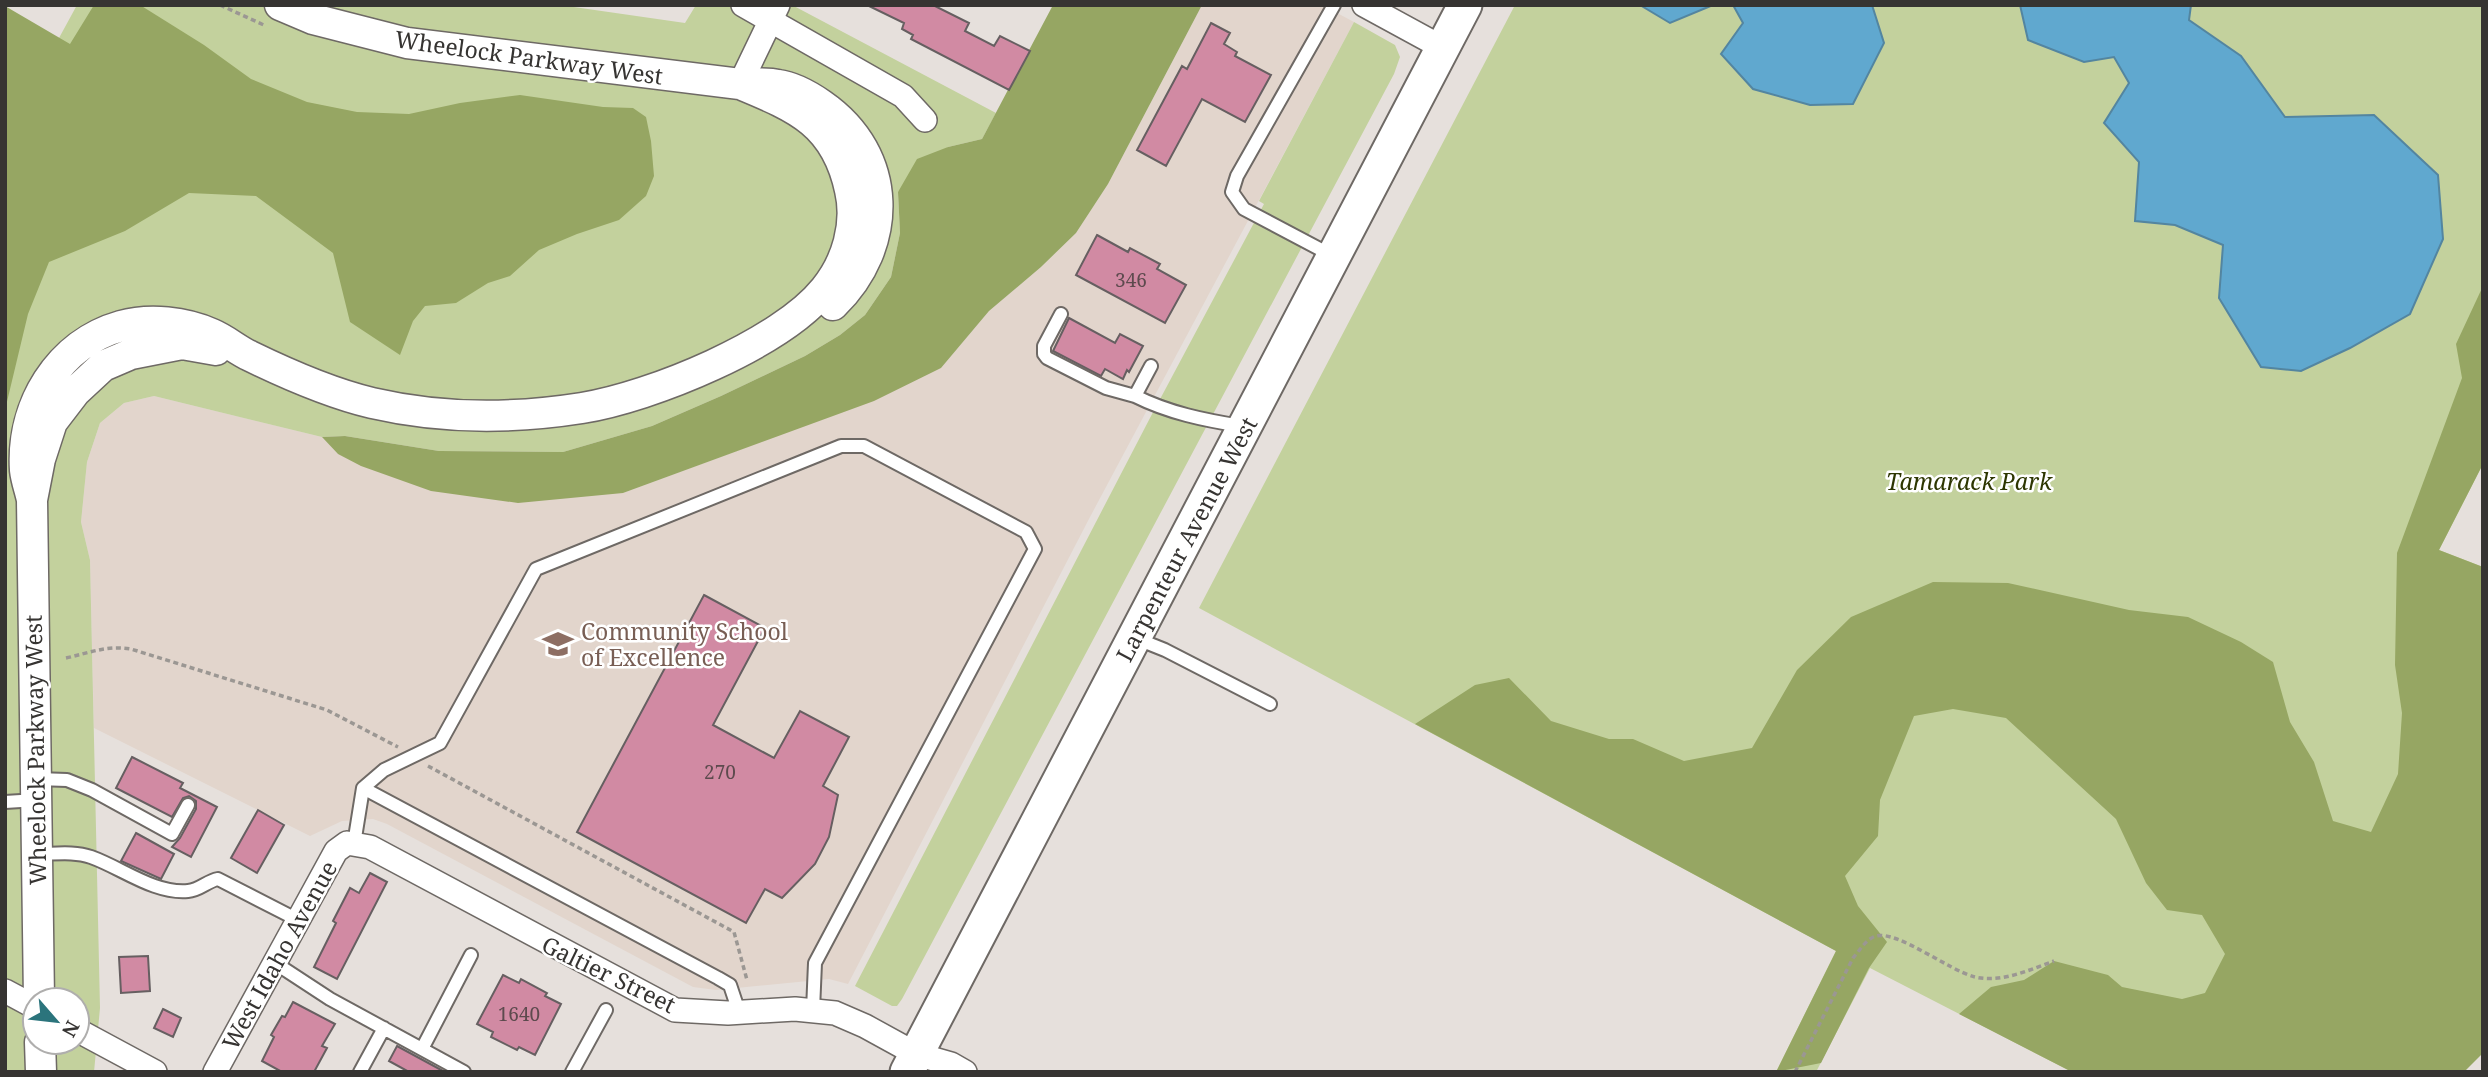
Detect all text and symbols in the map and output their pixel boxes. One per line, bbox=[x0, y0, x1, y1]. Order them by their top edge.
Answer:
street label: Wheelock Parkway West bbox=[393, 22, 665, 92]
house number: 346 bbox=[1115, 267, 1147, 293]
street label: Larpenteur Avenue West bbox=[1108, 411, 1264, 667]
park label: Tamarack Park bbox=[1886, 465, 2053, 497]
street label: Wheelock Parkway West bbox=[17, 615, 53, 885]
place label: Community School of Excellence bbox=[581, 615, 788, 673]
school or university icon: Community School of Excellence bbox=[541, 627, 575, 661]
house number: 270 bbox=[704, 759, 736, 785]
street label: West Idaho Avenue bbox=[214, 855, 344, 1055]
street label: Galtier Street bbox=[537, 928, 681, 1020]
north arrow bbox=[21, 986, 91, 1056]
house number: 1640 bbox=[498, 1001, 540, 1027]
text: N bbox=[56, 1016, 86, 1042]

